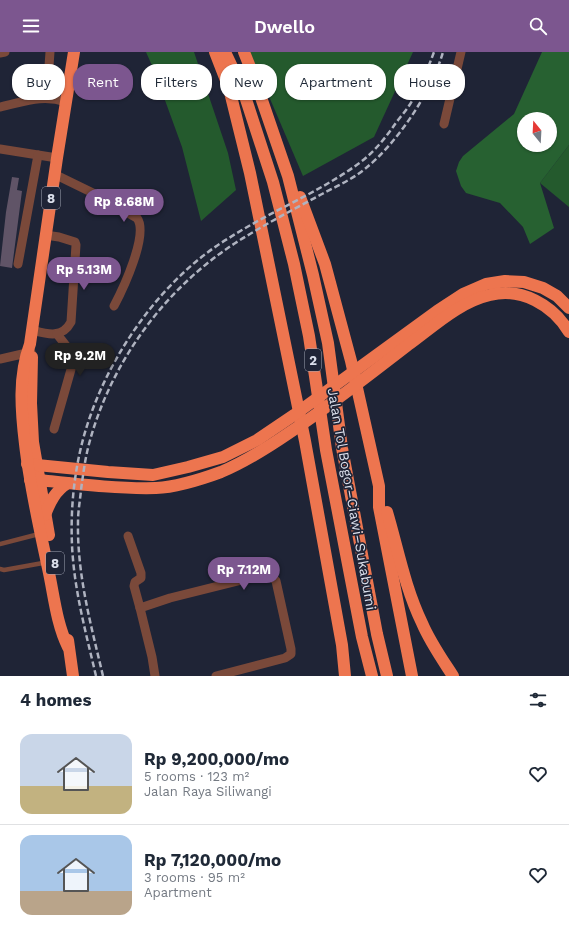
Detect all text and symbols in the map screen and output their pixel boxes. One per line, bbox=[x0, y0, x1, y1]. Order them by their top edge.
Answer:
icon: menu bbox=[20, 15, 42, 37]
icon: search bbox=[527, 15, 549, 37]
text: Dwello bbox=[254, 16, 315, 37]
chip: Buy bbox=[12, 64, 65, 100]
chip: Rent bbox=[73, 64, 133, 100]
chip: Filters bbox=[141, 64, 212, 100]
chip: New bbox=[220, 64, 277, 100]
chip: Apartment bbox=[285, 64, 386, 100]
chip: House bbox=[394, 64, 465, 100]
north arrow bbox=[517, 112, 557, 152]
map controls bbox=[517, 112, 557, 152]
road number: 8 bbox=[42, 187, 60, 209]
pin: Rp 8.68M bbox=[83, 189, 165, 223]
text: Rp 8.68M bbox=[94, 194, 154, 209]
pin: Rp 5.13M bbox=[43, 257, 125, 291]
text: Rp 5.13M bbox=[56, 262, 112, 277]
pin: Rp 9.2M bbox=[43, 343, 117, 377]
text: Rp 9.2M bbox=[54, 348, 106, 363]
road number: 2 bbox=[305, 349, 321, 371]
street label: Jalan Tol Bogor–Ciawi–Sukabumi bbox=[325, 387, 379, 611]
road number: 8 bbox=[46, 552, 64, 574]
pin: Rp 7.12M bbox=[203, 557, 285, 591]
text: Rp 7.12M bbox=[217, 562, 271, 577]
icon: filters bbox=[527, 689, 549, 711]
text: 4 homes bbox=[20, 690, 91, 710]
text: Rp 9,200,000/mo bbox=[144, 749, 289, 769]
icon: home bbox=[52, 750, 100, 798]
icon: heart bbox=[527, 763, 549, 785]
text: 5 rooms · 123 m² bbox=[144, 769, 249, 784]
text: Jalan Raya Siliwangi bbox=[144, 784, 272, 799]
text: Rp 7,120,000/mo bbox=[144, 850, 281, 870]
icon: home bbox=[52, 851, 100, 899]
icon: heart bbox=[527, 864, 549, 886]
text: 3 rooms · 95 m² bbox=[144, 870, 245, 885]
text: Apartment bbox=[144, 885, 212, 900]

